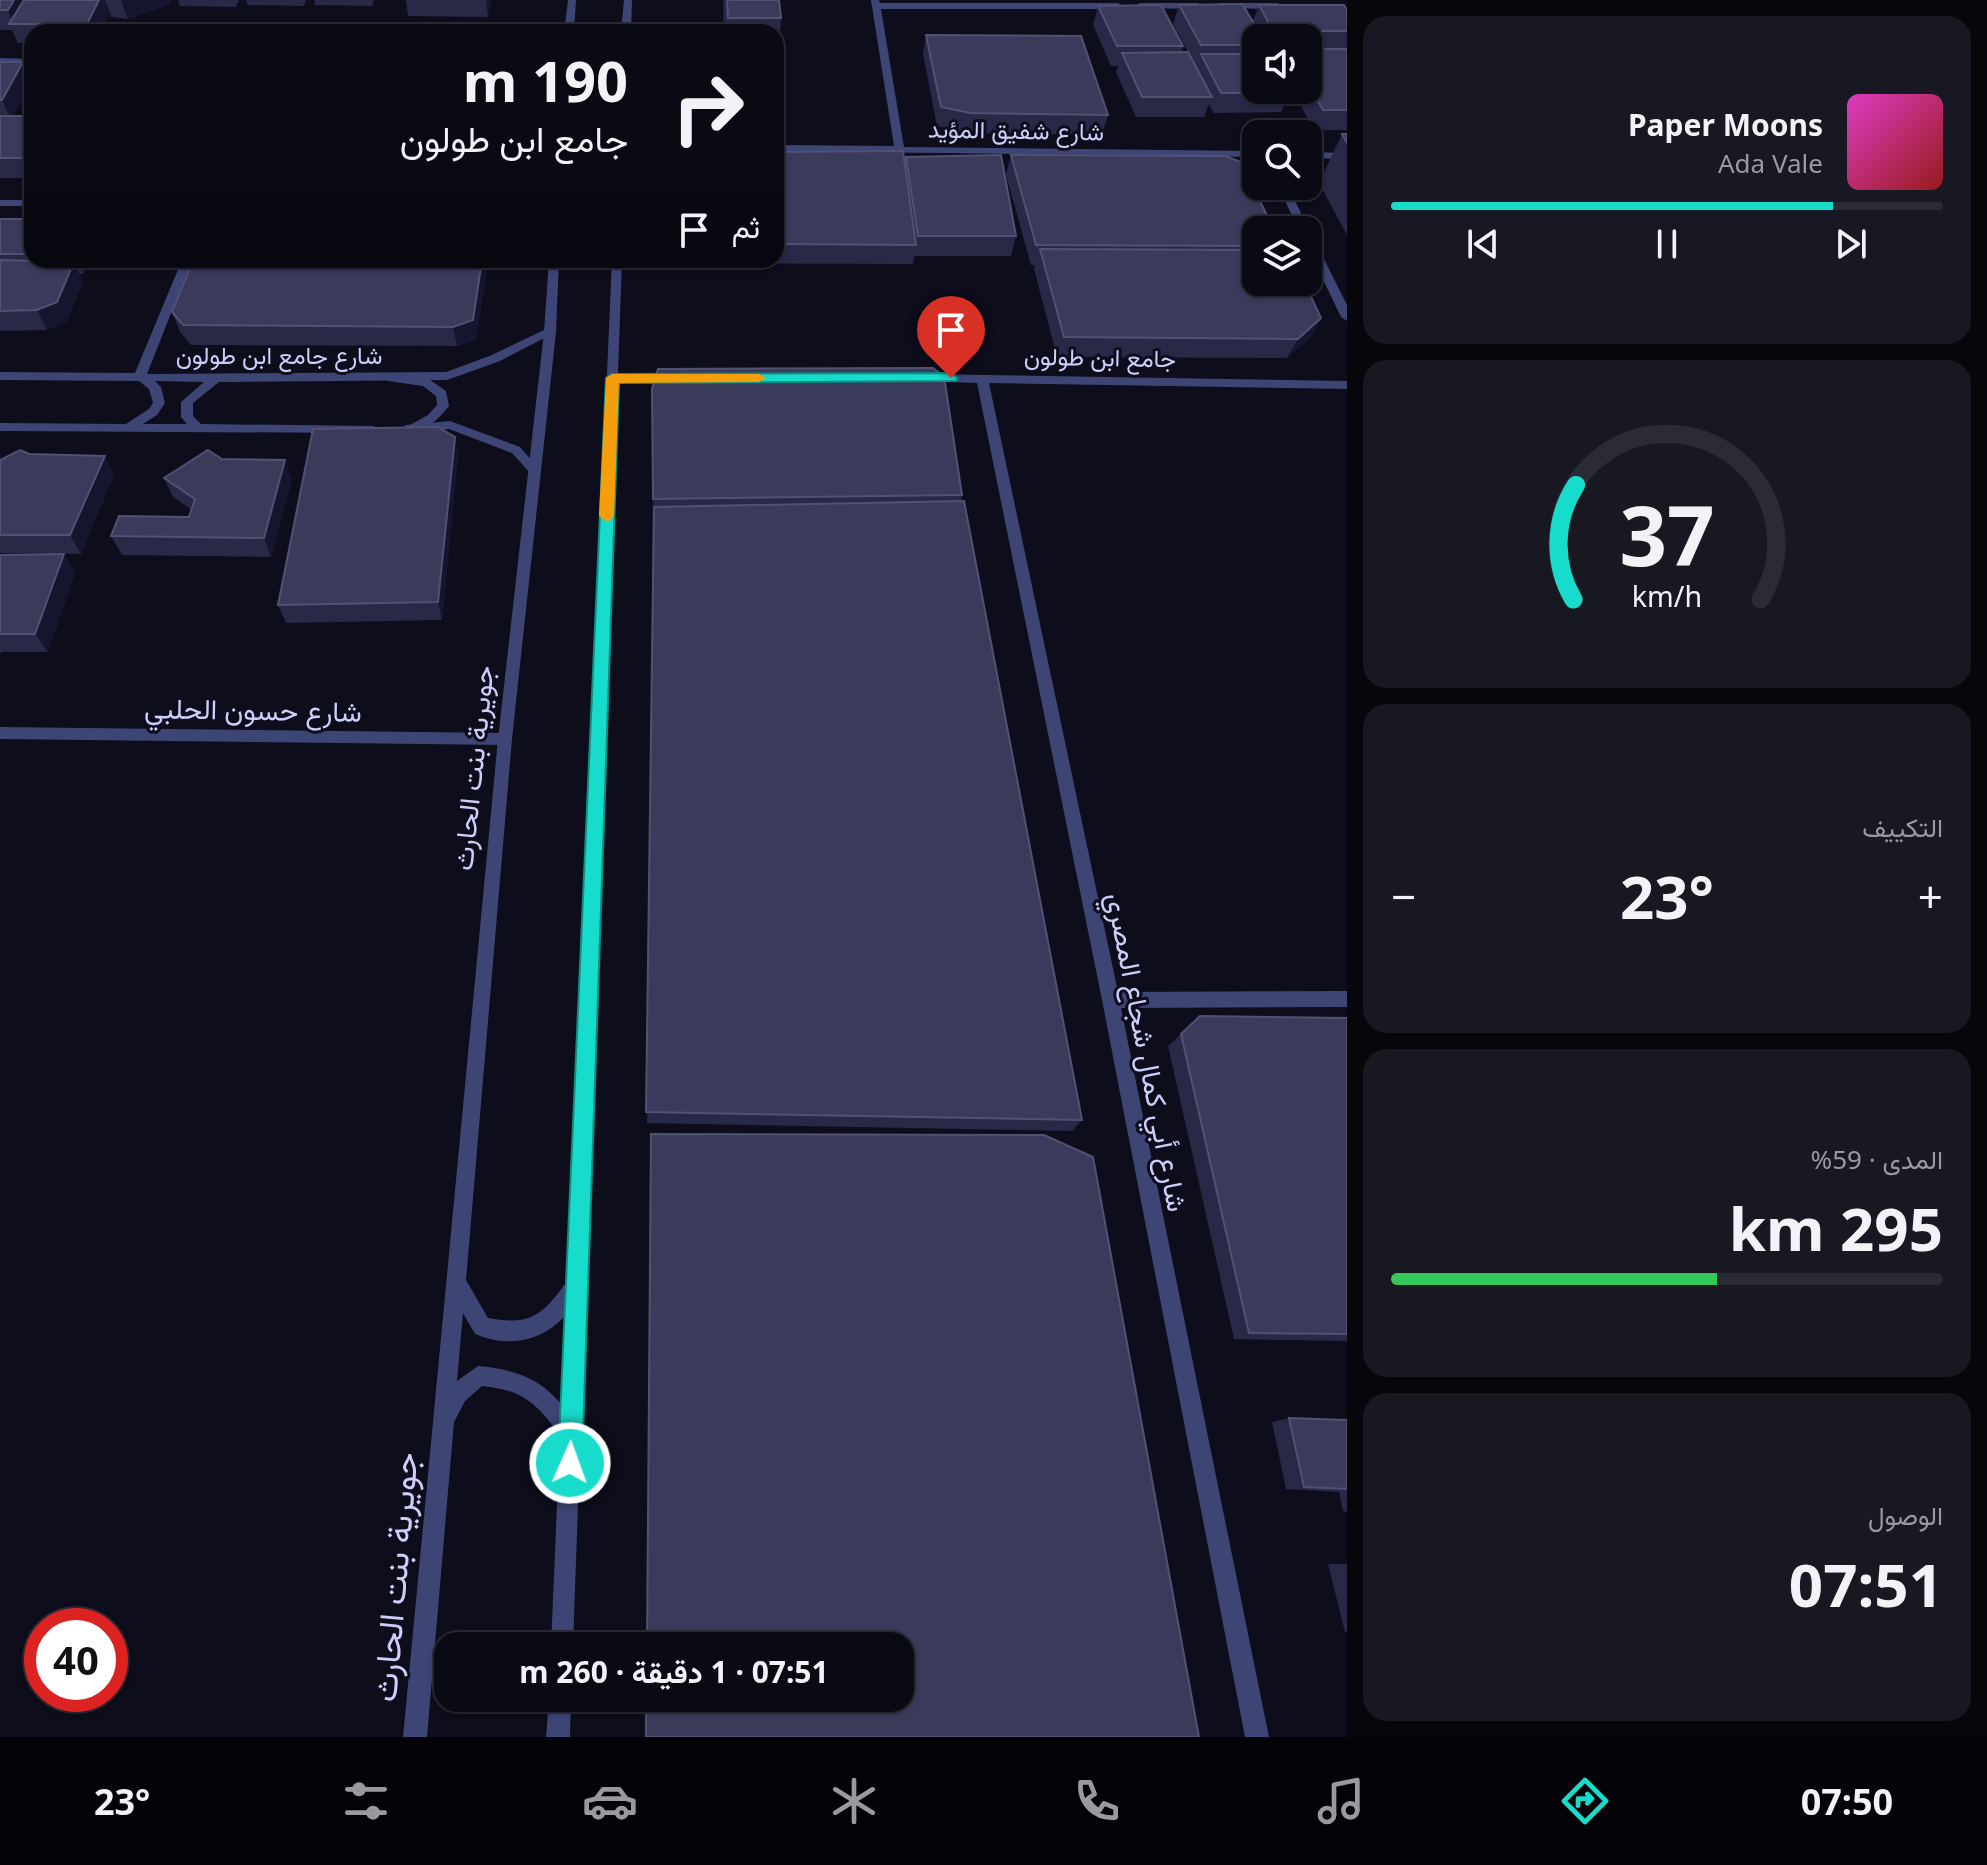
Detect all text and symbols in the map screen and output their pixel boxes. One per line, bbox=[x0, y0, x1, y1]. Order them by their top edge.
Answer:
map controls bbox=[1242, 24, 1322, 296]
button: sound bbox=[1242, 24, 1322, 104]
text: 190 m bbox=[463, 42, 628, 118]
icon: right bbox=[656, 56, 760, 160]
text: Paper Moons bbox=[1628, 104, 1823, 145]
street label: شارع شفيق المؤيد bbox=[928, 111, 1104, 149]
text: جامع ابن طولون bbox=[400, 114, 628, 163]
button: search bbox=[1242, 120, 1322, 200]
text: Ada Vale bbox=[1718, 145, 1823, 181]
text: ثم bbox=[732, 206, 760, 247]
icon: arrive bbox=[672, 208, 716, 252]
button: layers bbox=[1242, 216, 1322, 296]
icon: previous bbox=[1461, 222, 1505, 266]
icon: pause bbox=[1645, 222, 1689, 266]
icon: next bbox=[1829, 222, 1873, 266]
pin bbox=[917, 296, 985, 378]
icon: arrive bbox=[929, 308, 973, 352]
street label: شارع جامع ابن طولون bbox=[176, 338, 382, 373]
street label: جامع ابن طولون bbox=[1024, 339, 1176, 376]
text: 37 bbox=[1619, 477, 1715, 590]
text: km/h bbox=[1632, 576, 1702, 615]
street label: جويرية بنت الحارث bbox=[442, 663, 502, 872]
street label: شارع حسون الحلبي bbox=[144, 688, 362, 735]
text: التكييف bbox=[1862, 809, 1943, 845]
text: 23° bbox=[1620, 855, 1714, 937]
text: − bbox=[1391, 866, 1416, 926]
text: + bbox=[1918, 866, 1943, 926]
street label: شارع أبي كمال شجاع المصري bbox=[1093, 889, 1198, 1216]
text: المدى · 59% bbox=[1811, 1141, 1943, 1177]
text: 295 km bbox=[1729, 1187, 1943, 1269]
position arrow bbox=[528, 1421, 612, 1505]
street label: جويرية بنت الحارث bbox=[360, 1450, 428, 1704]
text: الوصول bbox=[1868, 1497, 1943, 1533]
text: 07:51 bbox=[1789, 1543, 1943, 1625]
speed limit sign: 40 bbox=[24, 1608, 128, 1712]
text: 07:51 · 1 دقيقة · 260 m bbox=[519, 1651, 829, 1692]
icon: filters bbox=[338, 1773, 394, 1829]
icon: car bbox=[582, 1773, 638, 1829]
icon: climate bbox=[826, 1773, 882, 1829]
icon: phone bbox=[1069, 1773, 1125, 1829]
icon: music bbox=[1313, 1773, 1369, 1829]
icon: directions bbox=[1557, 1773, 1613, 1829]
text: 23° bbox=[94, 1777, 150, 1826]
text: 07:50 bbox=[1801, 1777, 1893, 1826]

